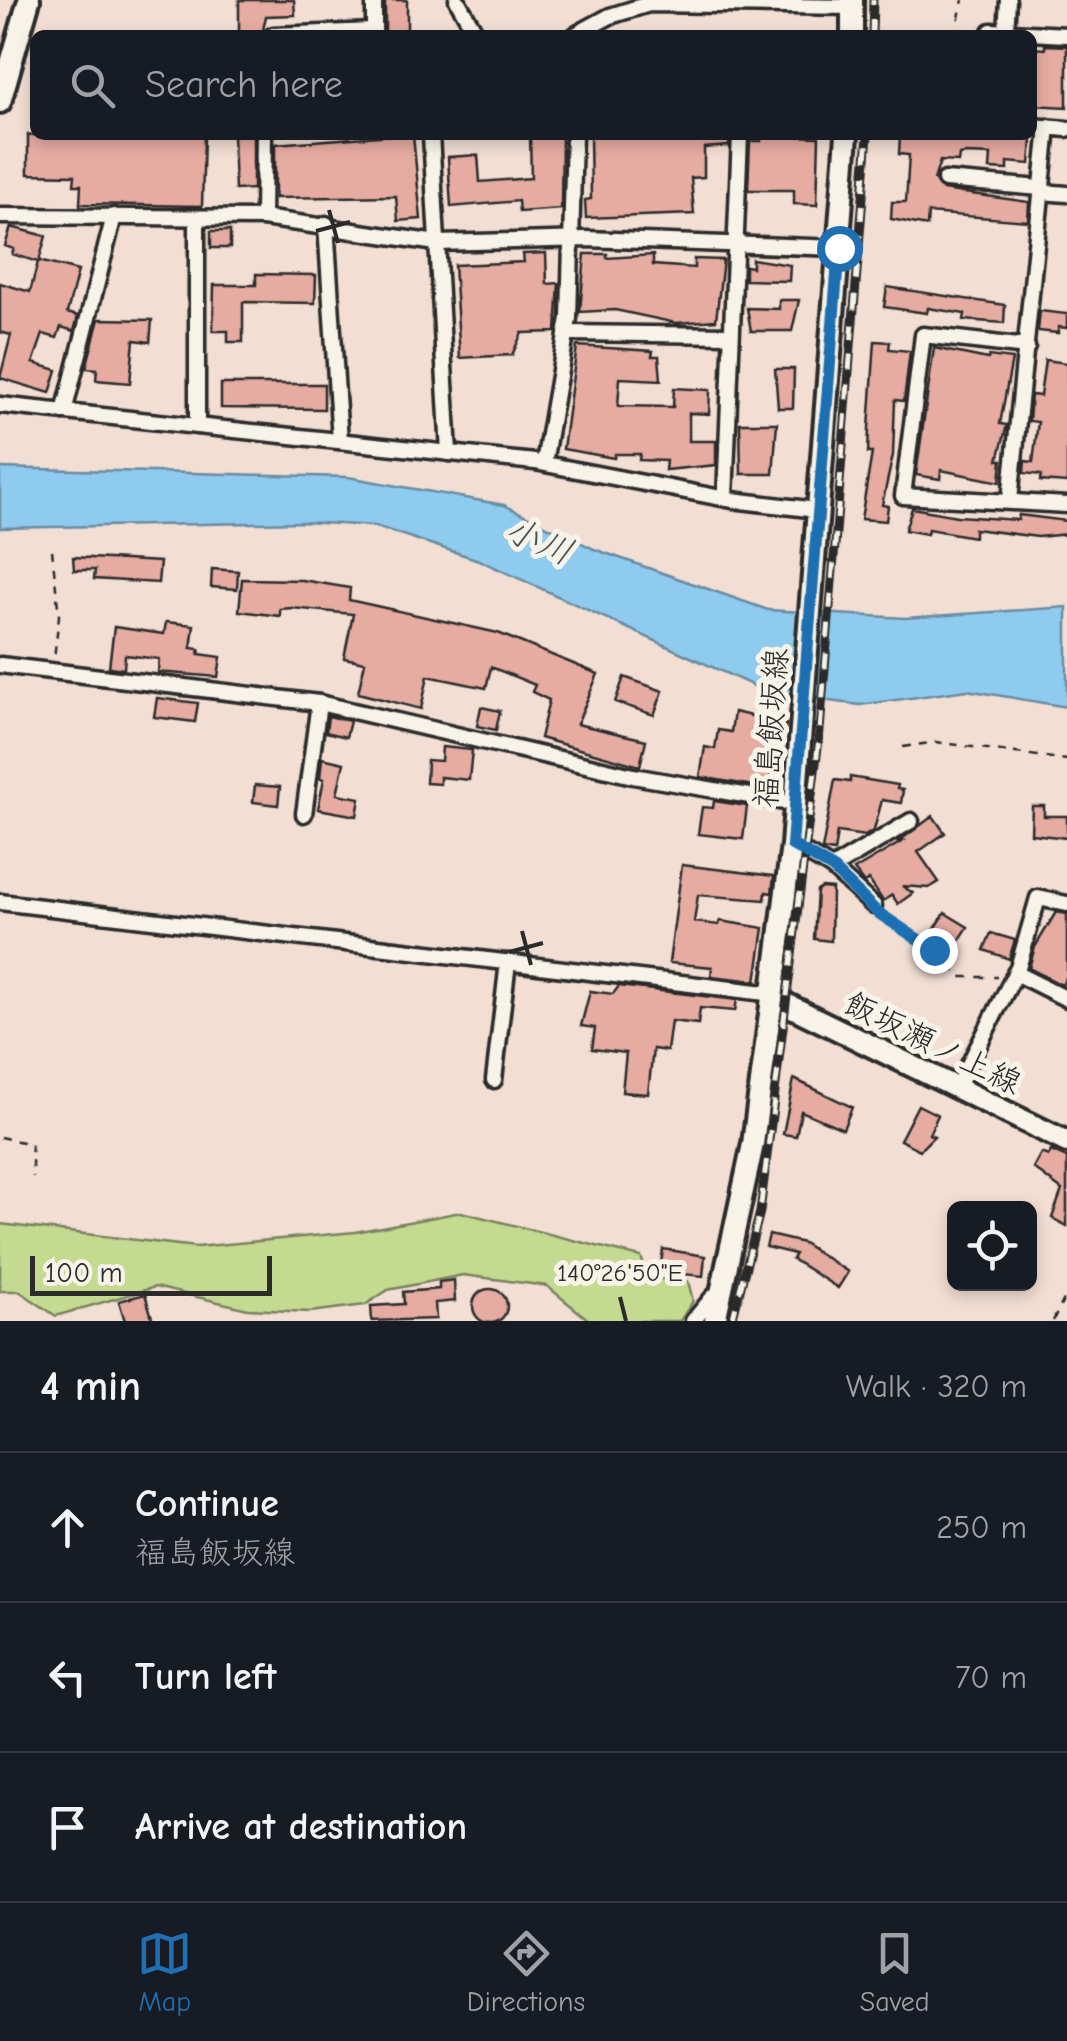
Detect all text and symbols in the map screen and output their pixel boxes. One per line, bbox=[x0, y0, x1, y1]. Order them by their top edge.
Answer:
search box bbox=[30, 30, 1037, 140]
icon: search bbox=[65, 58, 120, 113]
text: Search here bbox=[145, 63, 343, 107]
route start bbox=[817, 226, 863, 272]
water label: 小川 bbox=[499, 508, 579, 574]
street label: 福島飯坂線 bbox=[747, 647, 795, 809]
route end bbox=[912, 928, 958, 974]
street label: 飯坂瀬ノ上線 bbox=[839, 984, 1027, 1102]
map controls bbox=[947, 1201, 1037, 1291]
button: locate bbox=[947, 1201, 1037, 1291]
scale bar bbox=[30, 1251, 272, 1296]
text: 100 m bbox=[45, 1257, 123, 1289]
text: 140°26'50"E bbox=[557, 1258, 683, 1287]
text: 4 min bbox=[40, 1362, 141, 1411]
text: Walk · 320 m bbox=[846, 1368, 1027, 1405]
text: Continue bbox=[135, 1482, 279, 1526]
icon: ahead bbox=[40, 1500, 95, 1555]
text: 250 m bbox=[936, 1509, 1027, 1546]
text: 福島飯坂線 bbox=[135, 1534, 295, 1571]
icon: left bbox=[40, 1650, 95, 1705]
text: Turn left bbox=[135, 1655, 276, 1699]
text: 70 m bbox=[955, 1659, 1027, 1696]
icon: arrive bbox=[40, 1800, 95, 1855]
text: Arrive at destination bbox=[135, 1805, 467, 1849]
tab: Map bbox=[137, 1926, 192, 2018]
tab: Directions bbox=[467, 1926, 585, 2018]
tab: Saved bbox=[860, 1926, 930, 2018]

